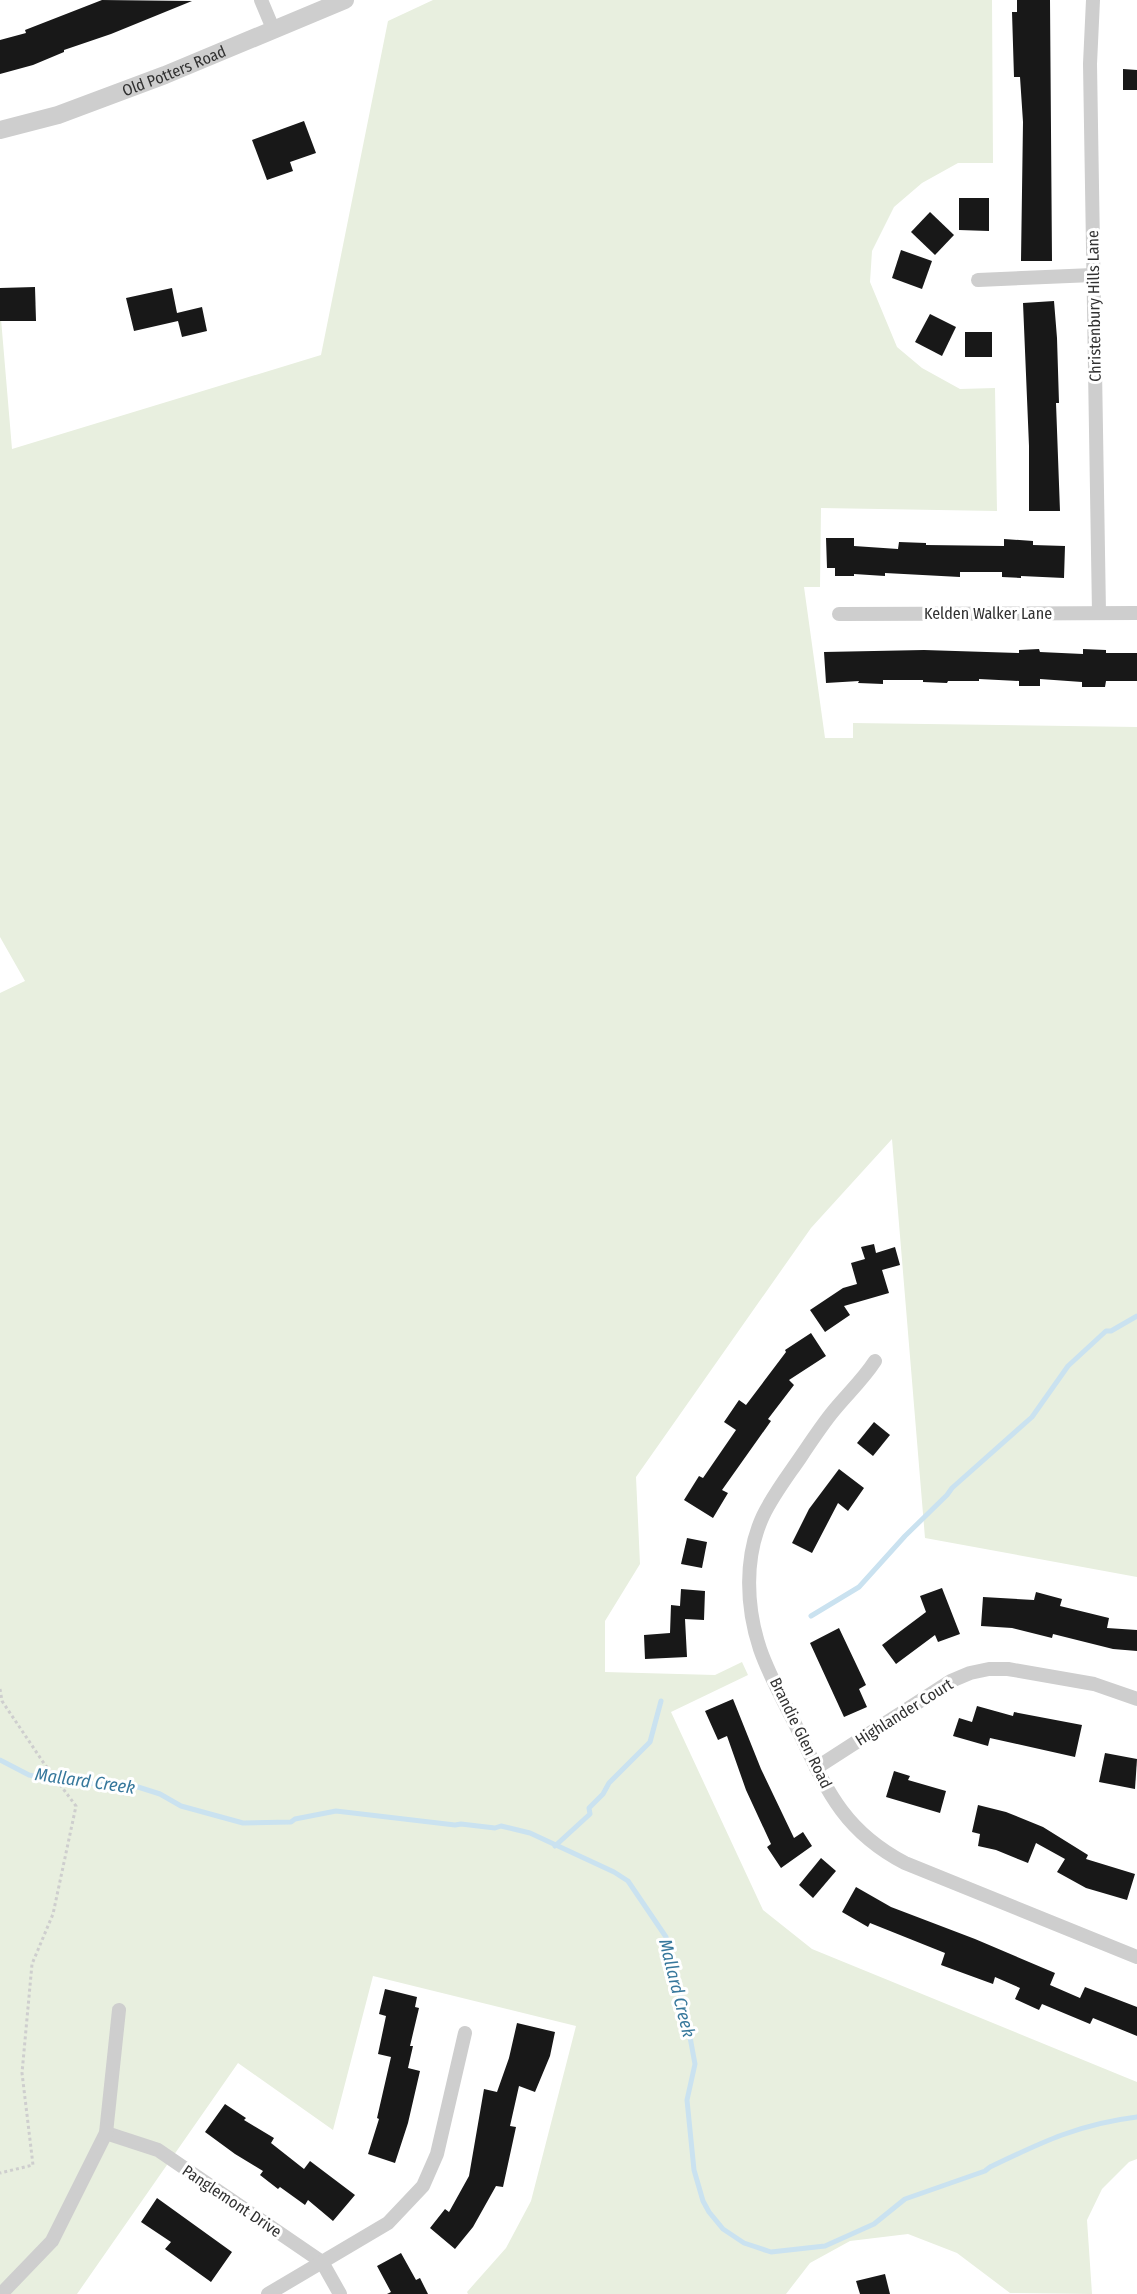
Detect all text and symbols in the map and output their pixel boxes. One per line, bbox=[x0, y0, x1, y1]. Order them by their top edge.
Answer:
street label: Old Potters Road bbox=[119, 41, 229, 100]
street label: Christenbury Hills Lane bbox=[1083, 230, 1105, 382]
street label: Kelden Walker Lane bbox=[924, 604, 1052, 623]
street label: Brandie Glen Road bbox=[766, 1674, 836, 1792]
street label: Highlander Court bbox=[852, 1674, 957, 1750]
water label: Mallard Creek bbox=[34, 1763, 136, 1799]
water label: Mallard Creek bbox=[654, 1937, 700, 2040]
street label: Panglemont Drive bbox=[179, 2161, 285, 2241]

